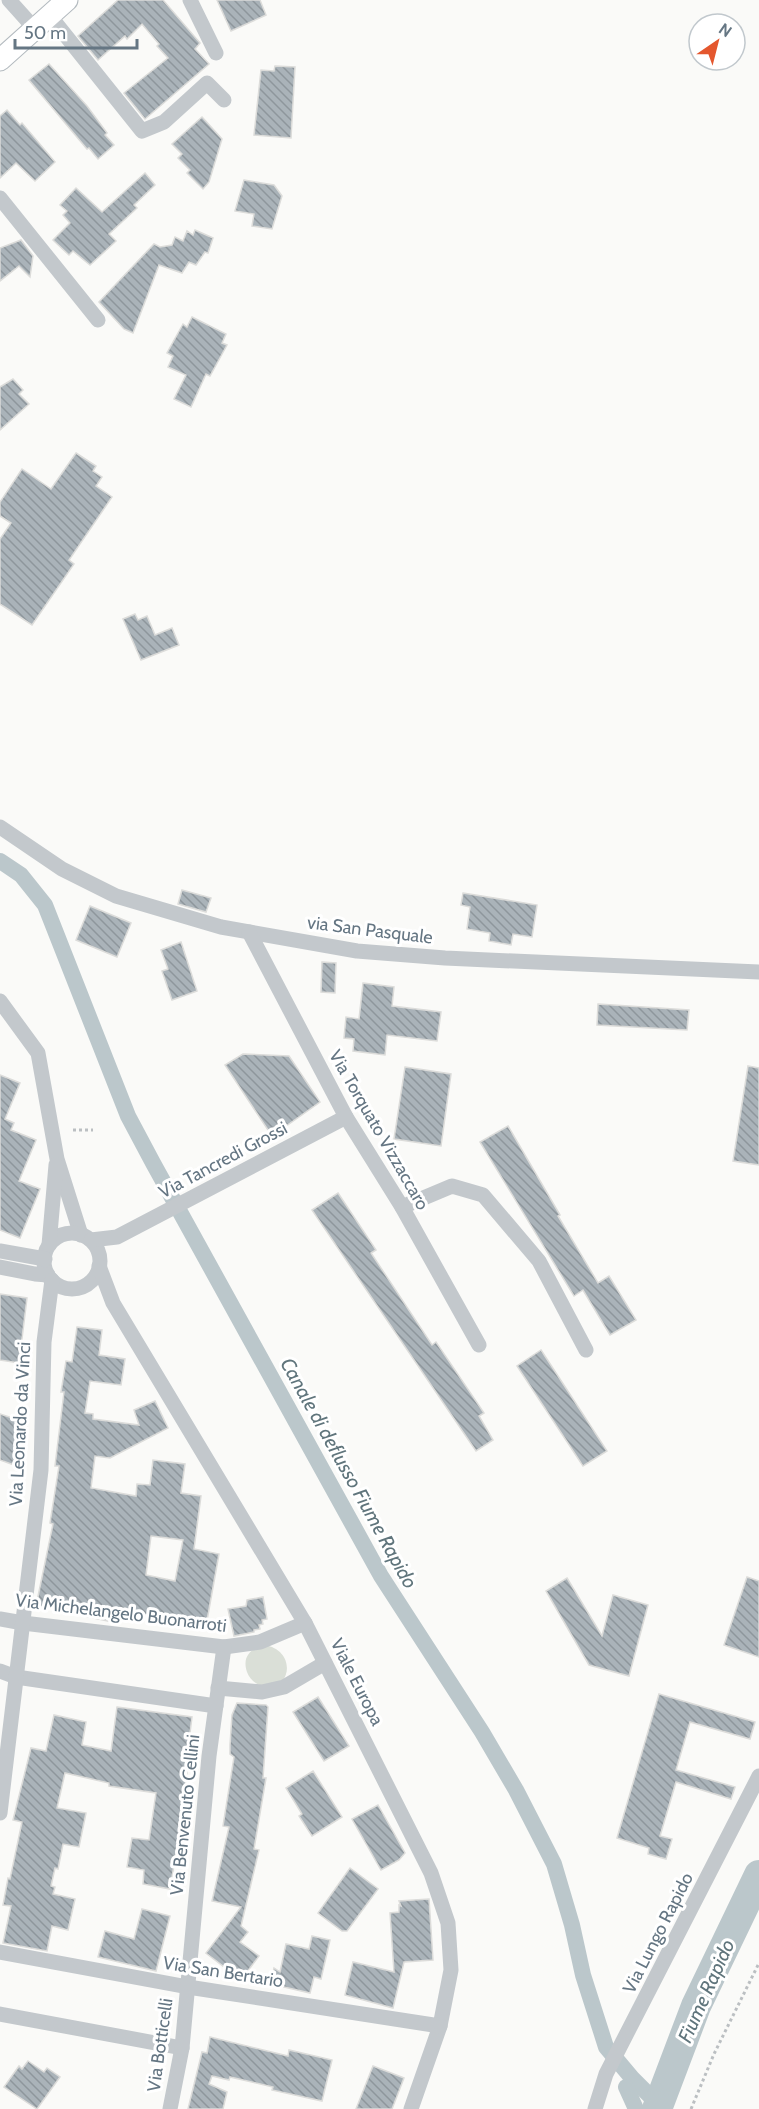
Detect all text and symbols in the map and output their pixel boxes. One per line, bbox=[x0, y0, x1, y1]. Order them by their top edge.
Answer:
scale bar bbox=[15, 12, 136, 50]
north arrow bbox=[687, 12, 747, 72]
text: N bbox=[715, 19, 735, 41]
text: 50 m bbox=[24, 22, 66, 44]
street label: via San Pasquale bbox=[306, 911, 434, 949]
street label: Via Torquato Vizzaccaro bbox=[324, 1046, 434, 1214]
street label: Via Tancredi Grossi bbox=[155, 1117, 291, 1203]
street label: Via Leonardo da Vinci bbox=[5, 1341, 35, 1507]
water label: Canale di deflusso Fiume Rapido bbox=[275, 1353, 423, 1593]
street label: Via Michelangelo Buonarroti bbox=[14, 1589, 228, 1637]
street label: Viale Europa bbox=[326, 1635, 388, 1730]
street label: Via Benvenuto Cellini bbox=[166, 1733, 204, 1897]
street label: Via Lungo Rapido bbox=[618, 1869, 698, 1997]
water label: Fiume Rapido bbox=[673, 1936, 739, 2046]
street label: Via San Bertario bbox=[161, 1952, 285, 1992]
street label: Via Botticelli bbox=[143, 1997, 177, 2093]

